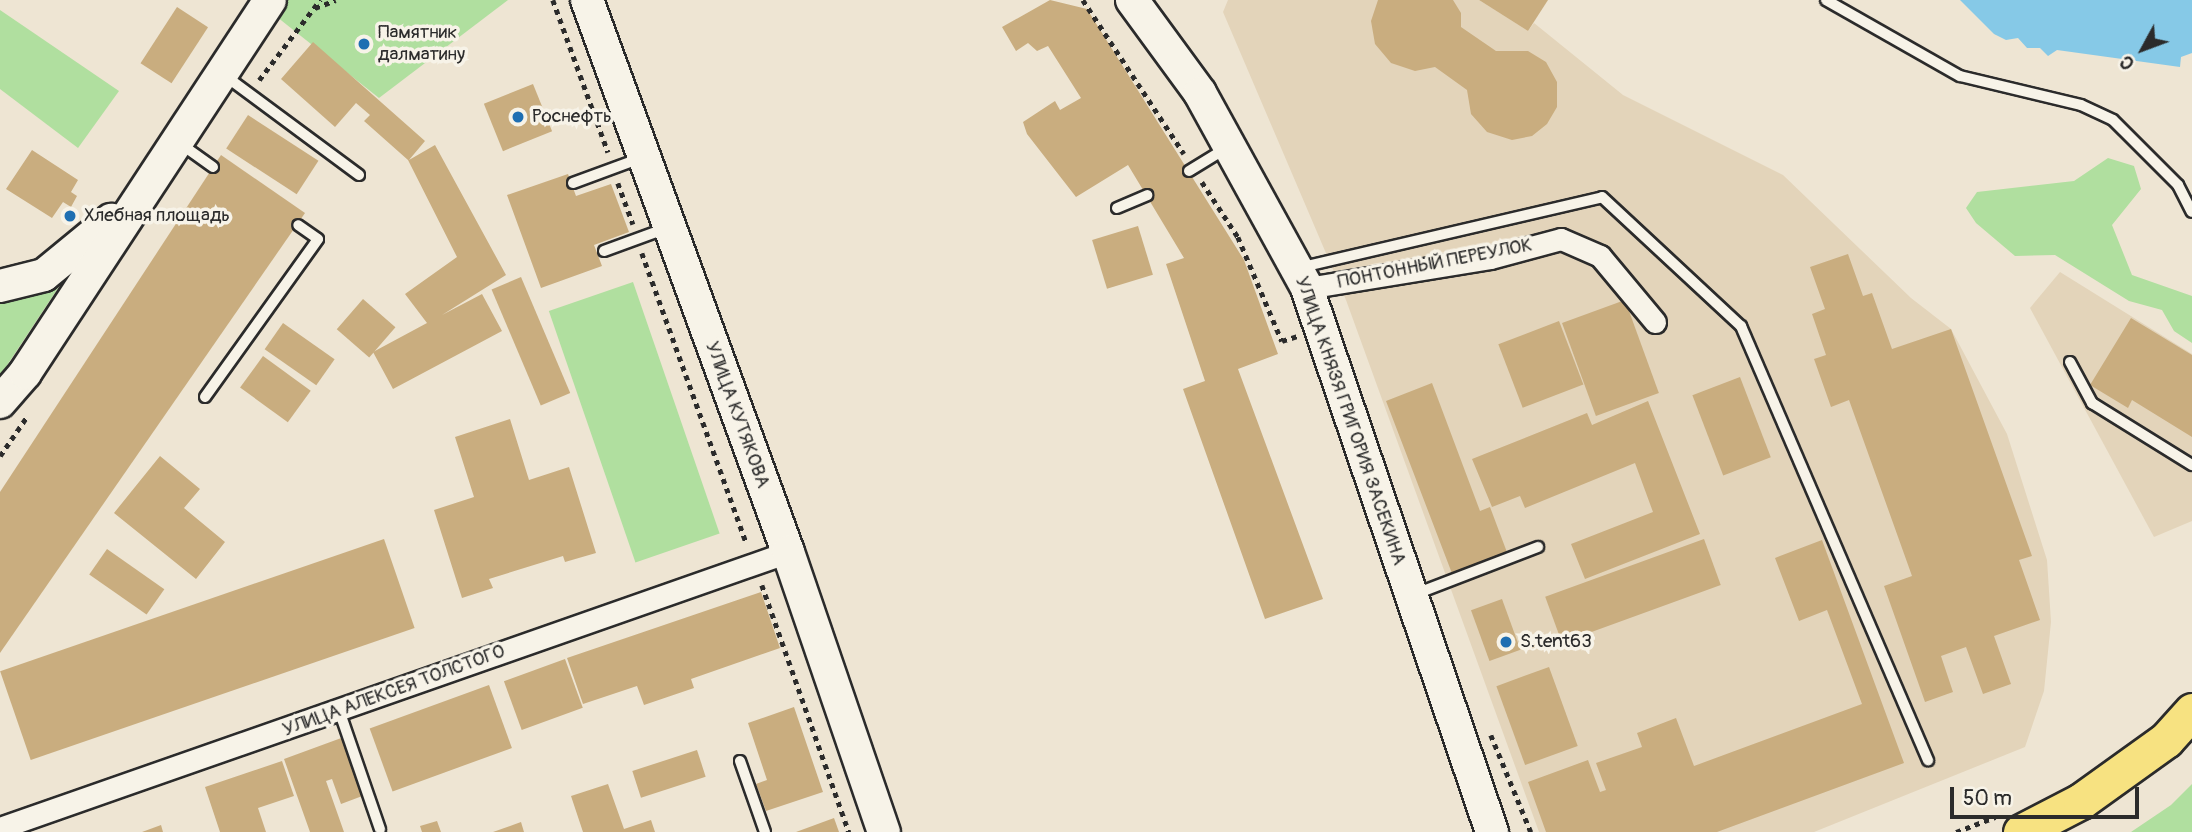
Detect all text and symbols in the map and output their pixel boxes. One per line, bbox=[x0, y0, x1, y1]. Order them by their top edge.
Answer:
north arrow bbox=[2108, 14, 2178, 84]
place label: Памятник далматину bbox=[378, 22, 465, 66]
marker: Памятник далматину bbox=[356, 36, 372, 52]
text: С bbox=[2114, 50, 2140, 75]
place label: Роснефть bbox=[532, 106, 612, 128]
marker: Роснефть bbox=[510, 109, 526, 125]
place label: Хлебная площадь bbox=[84, 205, 230, 227]
marker: Хлебная площадь bbox=[62, 208, 78, 224]
street label: ПОНТОННЫЙ ПЕРЕУЛОК bbox=[1336, 234, 1534, 294]
street label: УЛИЦА КНЯЗЯ ГРИГОРИЯ ЗАСЕКИНА bbox=[1290, 274, 1410, 568]
street label: УЛИЦА КУТЯКОВА bbox=[700, 339, 774, 491]
place label: S.tent63 bbox=[1520, 631, 1592, 653]
marker: S.tent63 bbox=[1498, 634, 1514, 650]
street label: УЛИЦА АЛЕКСЕЯ ТОЛСТОГО bbox=[280, 640, 508, 742]
scale bar bbox=[1954, 772, 2143, 816]
text: 50 m bbox=[1963, 785, 2012, 812]

